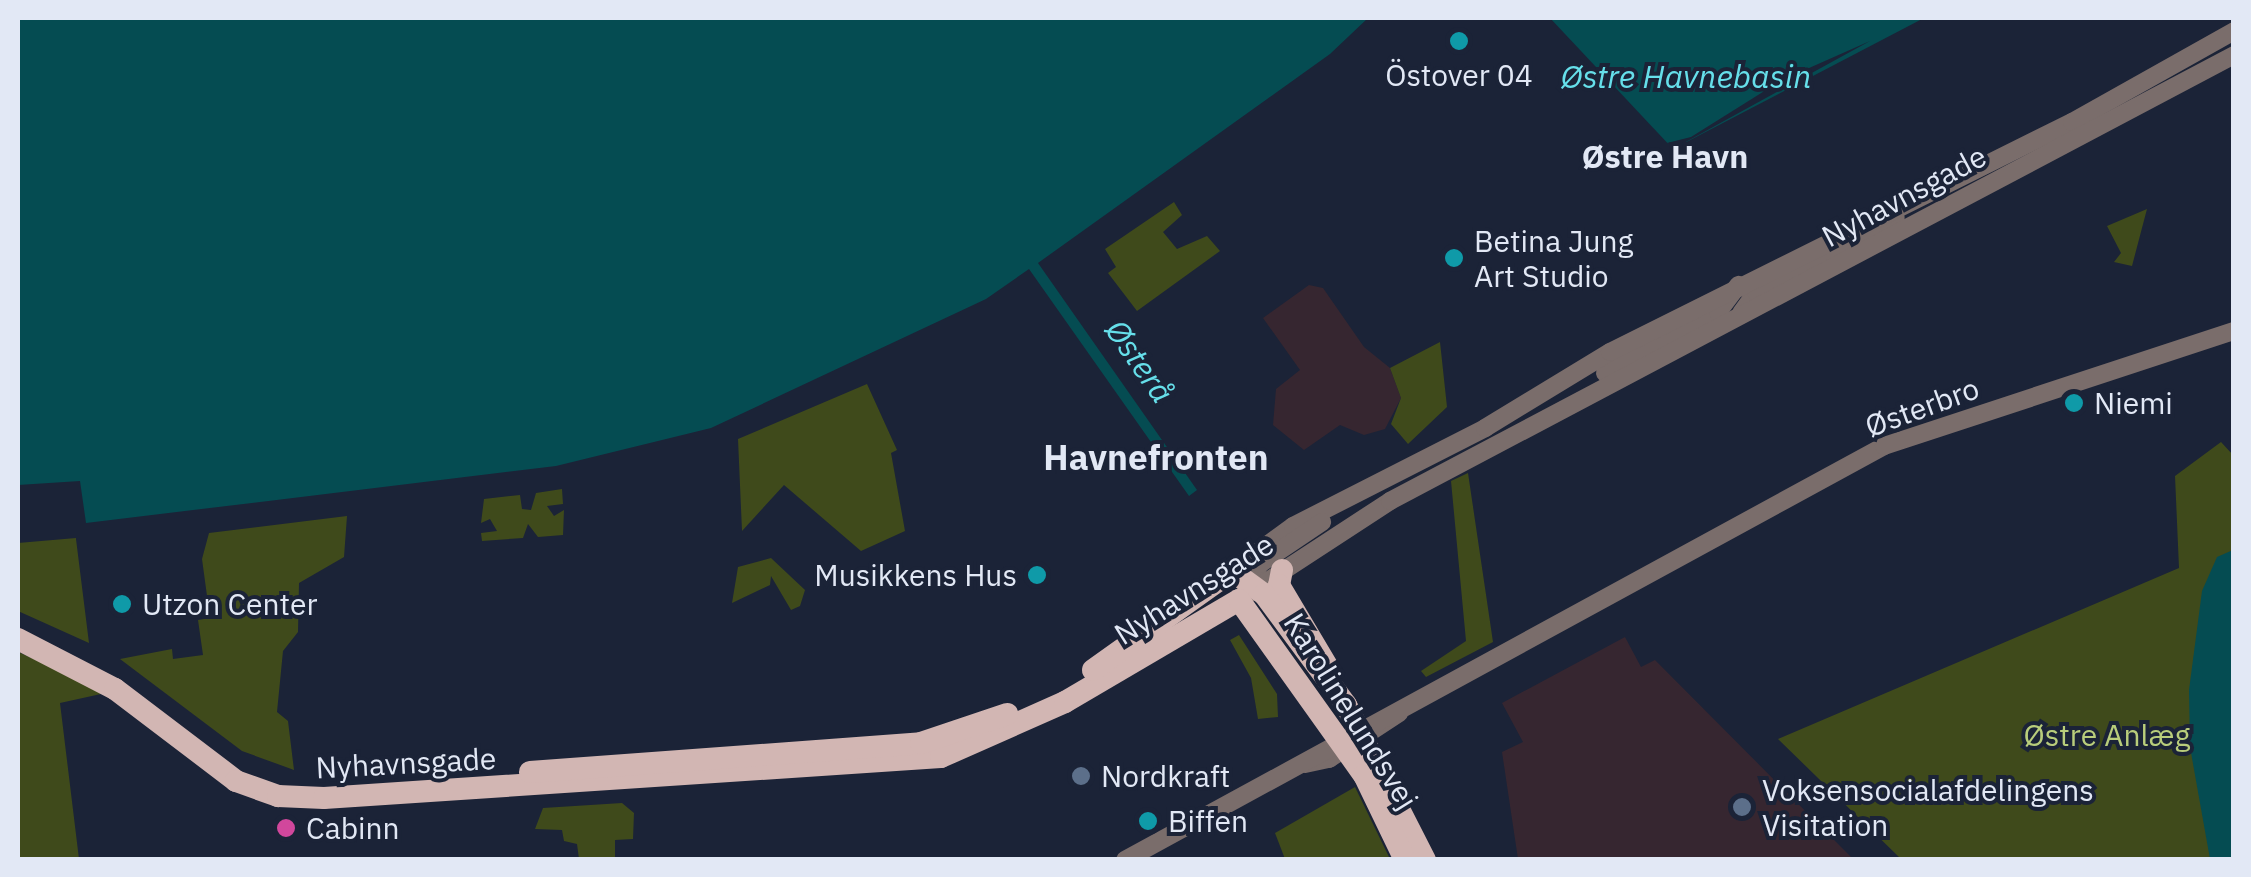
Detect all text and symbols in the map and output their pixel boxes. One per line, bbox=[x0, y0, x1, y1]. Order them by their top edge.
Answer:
marker: Östover 04 bbox=[1448, 30, 1470, 52]
place label: Östover 04 bbox=[1385, 57, 1533, 93]
water label: Østre Havnebasin bbox=[1561, 57, 1811, 95]
district label: Østre Havn bbox=[1582, 137, 1748, 175]
street label: Nyhavnsgade bbox=[1816, 138, 1992, 254]
place label: Betina Jung Art Studio bbox=[1474, 223, 1633, 294]
marker: Betina Jung Art Studio bbox=[1443, 247, 1465, 269]
water label: Østerå bbox=[1098, 312, 1182, 410]
street label: Østerbro bbox=[1860, 370, 1984, 444]
place label: Niemi bbox=[2094, 385, 2173, 421]
marker: Niemi bbox=[2063, 392, 2085, 414]
district label: Havnefronten bbox=[1043, 436, 1269, 478]
street label: Nyhavnsgade bbox=[1108, 526, 1280, 652]
place label: Musikkens Hus bbox=[814, 557, 1017, 593]
marker: Musikkens Hus bbox=[1026, 564, 1048, 586]
place label: Utzon Center bbox=[142, 586, 317, 622]
marker: Utzon Center bbox=[111, 593, 133, 615]
street label: Karolinelundsvej bbox=[1276, 607, 1426, 815]
park label: Østre Anlæg bbox=[2024, 717, 2190, 753]
street label: Nyhavnsgade bbox=[315, 740, 497, 786]
place label: Nordkraft bbox=[1101, 758, 1230, 794]
marker: Nordkraft bbox=[1070, 765, 1092, 787]
place label: Voksensocialafdelingens Visitation bbox=[1762, 772, 2094, 842]
marker: Voksensocialafdelingens Visitation bbox=[1731, 796, 1753, 818]
place label: Biffen bbox=[1168, 803, 1248, 839]
place label: Cabinn bbox=[306, 810, 400, 846]
marker: Biffen bbox=[1137, 810, 1159, 832]
marker: Cabinn bbox=[275, 817, 297, 839]

